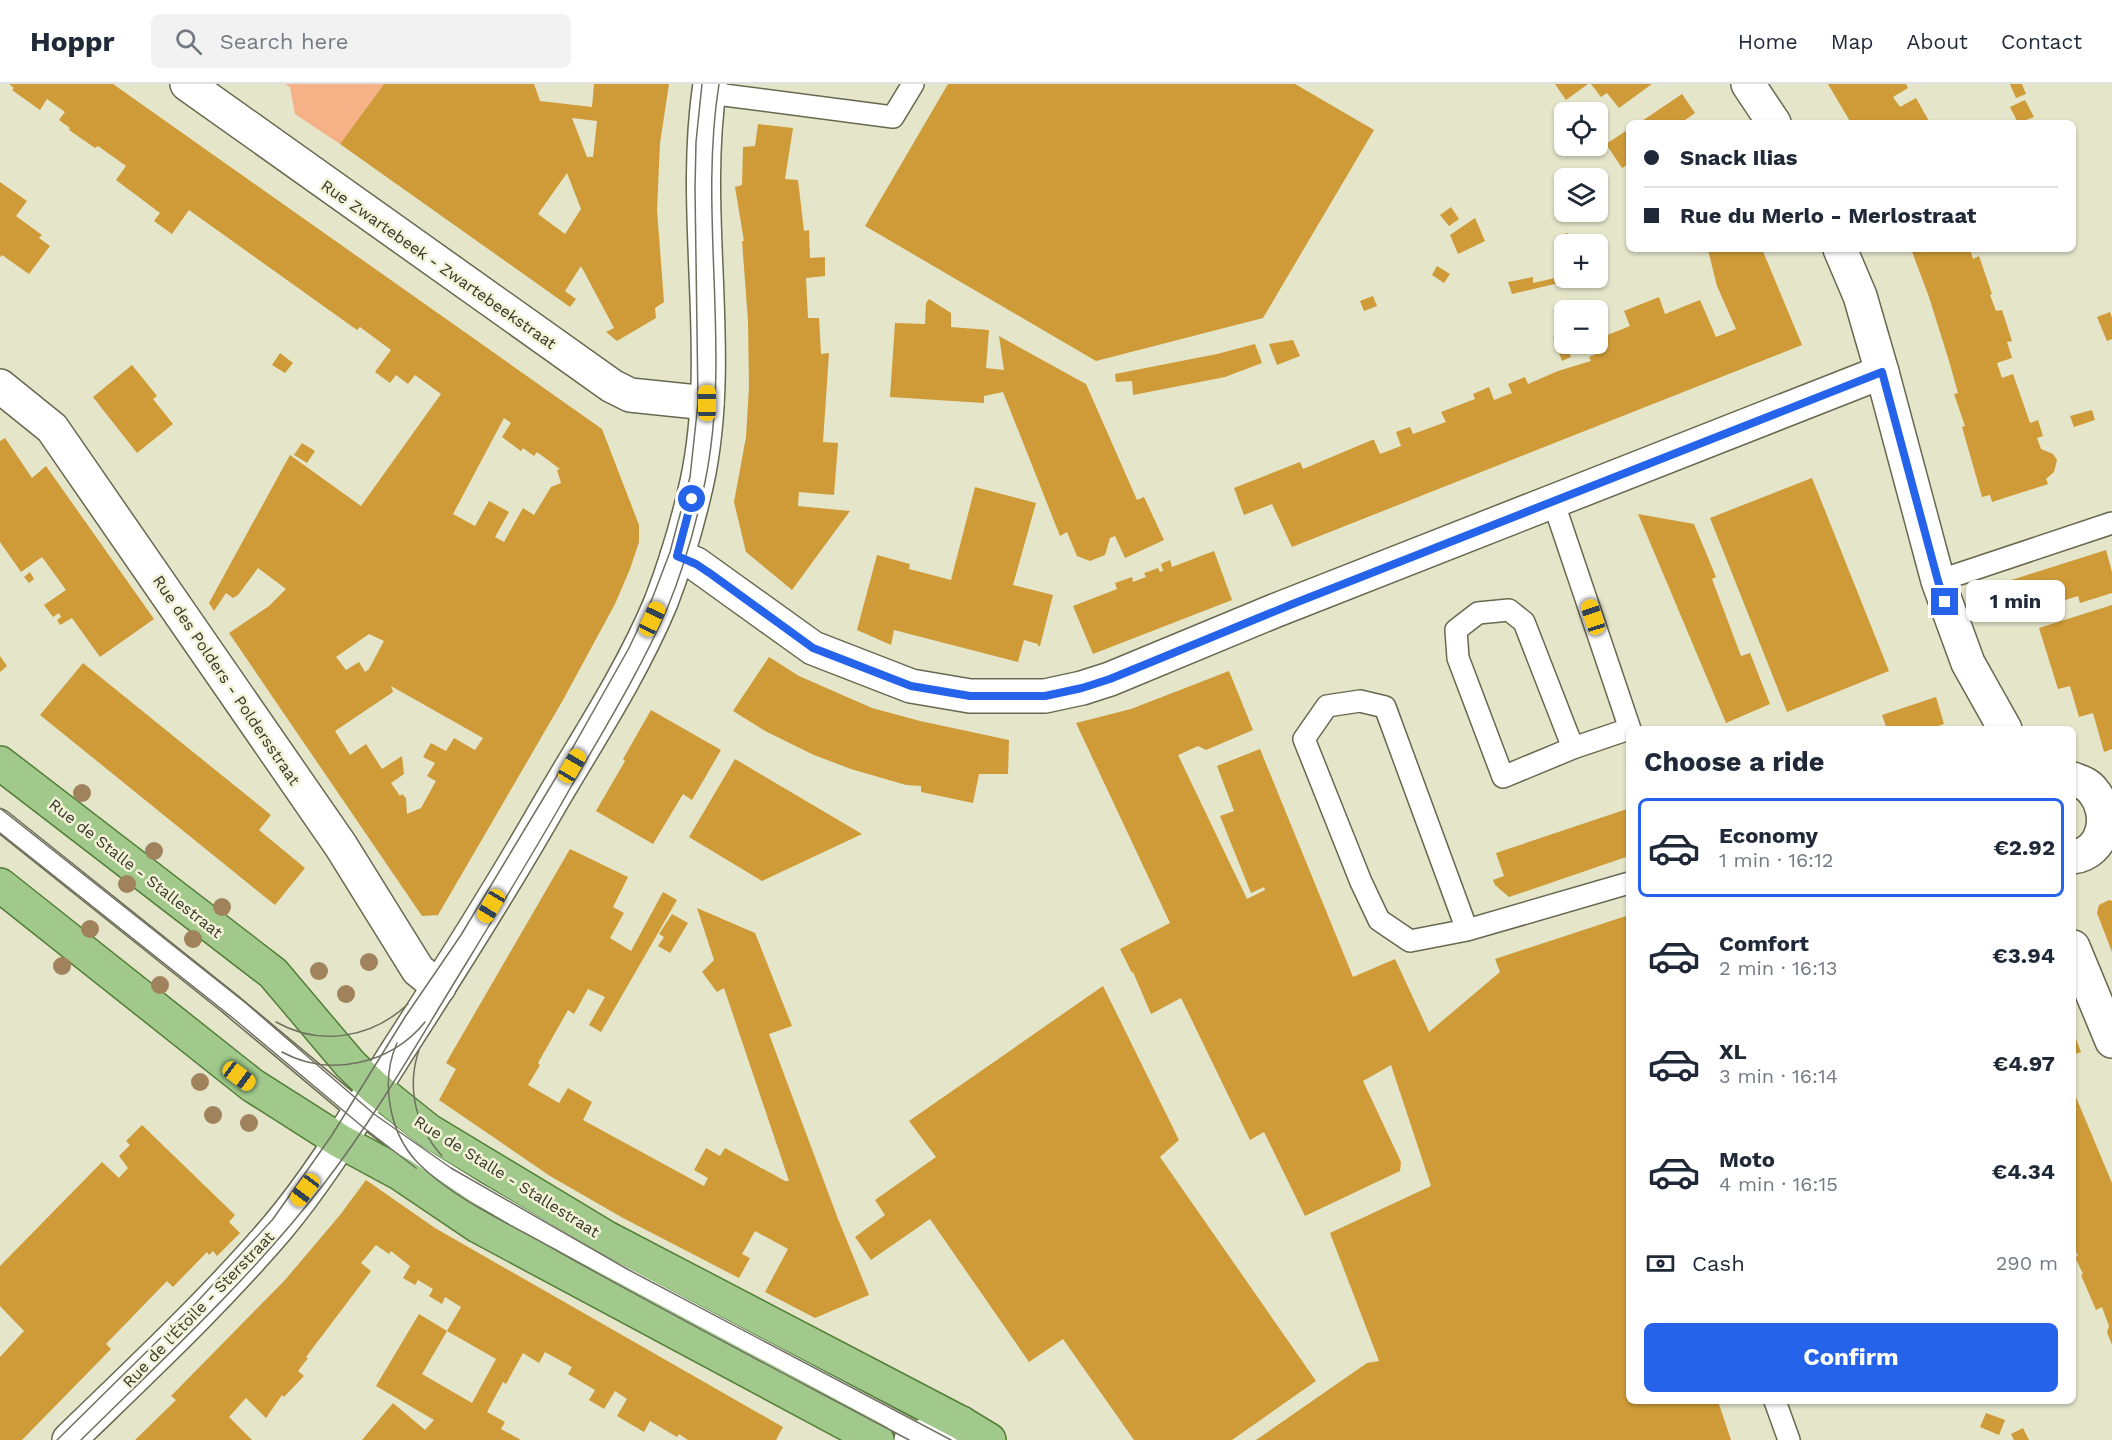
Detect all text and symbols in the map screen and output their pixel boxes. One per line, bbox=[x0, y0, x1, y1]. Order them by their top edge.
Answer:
search box bbox=[151, 14, 571, 68]
text: Hoppr bbox=[30, 25, 115, 58]
icon: search bbox=[172, 25, 205, 58]
text: Search here bbox=[220, 29, 349, 54]
text: Home bbox=[1738, 29, 1798, 54]
text: Map bbox=[1831, 29, 1874, 54]
text: About bbox=[1907, 29, 1968, 54]
text: Contact bbox=[2001, 29, 2082, 54]
map controls bbox=[1554, 102, 1608, 354]
button: locate bbox=[1554, 102, 1608, 156]
text: Snack Ilias bbox=[1680, 145, 1798, 170]
button: layers bbox=[1554, 168, 1608, 222]
street label: Rue Zwartebeek - Zwartebeekstraat bbox=[318, 176, 560, 353]
text: Rue du Merlo - Merlostraat bbox=[1680, 203, 1976, 228]
button: + bbox=[1554, 234, 1608, 288]
button: − bbox=[1554, 300, 1608, 354]
car bbox=[698, 385, 716, 421]
route start bbox=[678, 485, 705, 512]
street label: Rue des Polders - Poldersstraat bbox=[149, 572, 304, 789]
callout: 1 min bbox=[1966, 581, 2065, 623]
route end bbox=[1931, 588, 1958, 615]
text: 1 min bbox=[1990, 589, 2041, 613]
car bbox=[1579, 597, 1607, 637]
car bbox=[636, 599, 668, 639]
car bbox=[555, 746, 589, 786]
text: Choose a ride bbox=[1644, 746, 1824, 778]
street label: Rue de Stalle - Stallestraat bbox=[45, 795, 226, 942]
icon: car bbox=[1647, 821, 1701, 875]
text: Economy bbox=[1719, 823, 1818, 848]
text: €2.92 bbox=[1993, 835, 2055, 860]
text: 1 min · 16:12 bbox=[1719, 848, 1833, 872]
car bbox=[474, 886, 508, 926]
icon: car bbox=[1647, 929, 1701, 983]
text: Comfort bbox=[1719, 931, 1809, 956]
text: €3.94 bbox=[1992, 943, 2055, 968]
text: 2 min · 16:13 bbox=[1719, 956, 1837, 980]
icon: car bbox=[1647, 1037, 1701, 1091]
text: XL bbox=[1719, 1039, 1747, 1064]
text: €4.97 bbox=[1993, 1051, 2055, 1076]
car bbox=[219, 1058, 259, 1094]
text: 3 min · 16:14 bbox=[1719, 1064, 1838, 1088]
street label: Rue de Stalle - Stallestraat bbox=[411, 1111, 603, 1242]
icon: car bbox=[1647, 1145, 1701, 1199]
text: Moto bbox=[1719, 1147, 1775, 1172]
text: €4.34 bbox=[1992, 1159, 2055, 1184]
car bbox=[287, 1170, 323, 1210]
text: 4 min · 16:15 bbox=[1719, 1172, 1838, 1196]
street label: Rue de l'Étoile - Sterstraat bbox=[119, 1227, 278, 1391]
icon: cash bbox=[1644, 1247, 1677, 1280]
text: Cash bbox=[1692, 1251, 1745, 1276]
text: 290 m bbox=[1996, 1251, 2058, 1275]
button: Confirm bbox=[1644, 1323, 2058, 1392]

